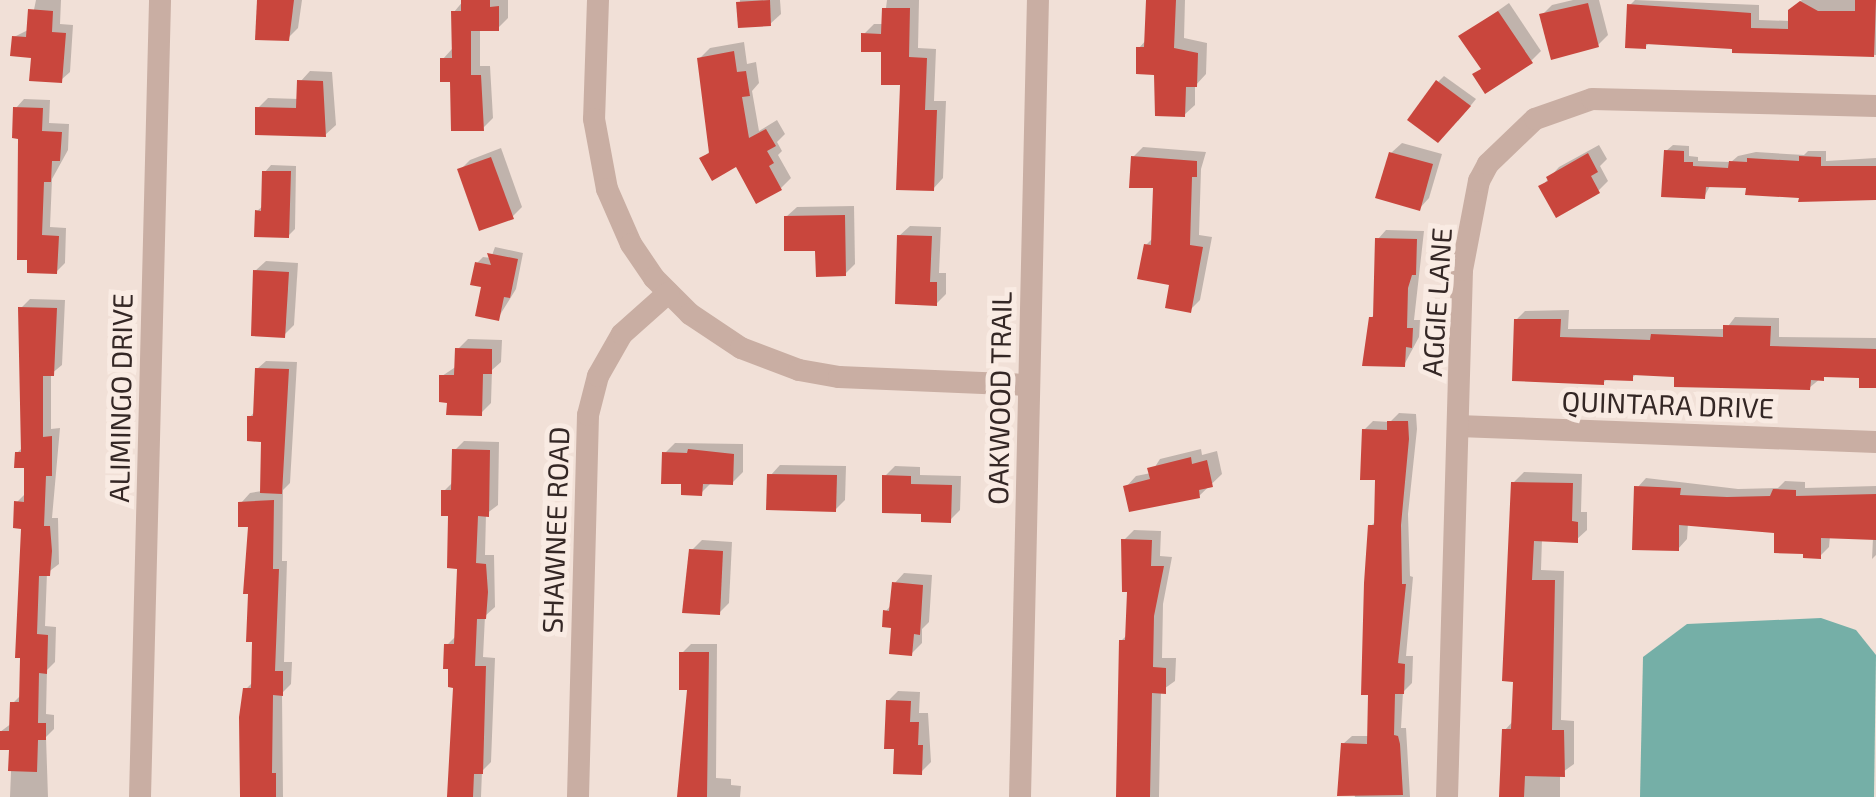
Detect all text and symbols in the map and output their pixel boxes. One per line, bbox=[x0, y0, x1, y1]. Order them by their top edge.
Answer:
street label: AGGIE LANE bbox=[1414, 227, 1458, 377]
street label: OAKWOOD TRAIL bbox=[980, 291, 1018, 505]
street label: ALIMINGO DRIVE bbox=[101, 293, 139, 503]
street label: QUINTARA DRIVE bbox=[1561, 383, 1775, 425]
street label: SHAWNEE ROAD bbox=[535, 426, 575, 634]

